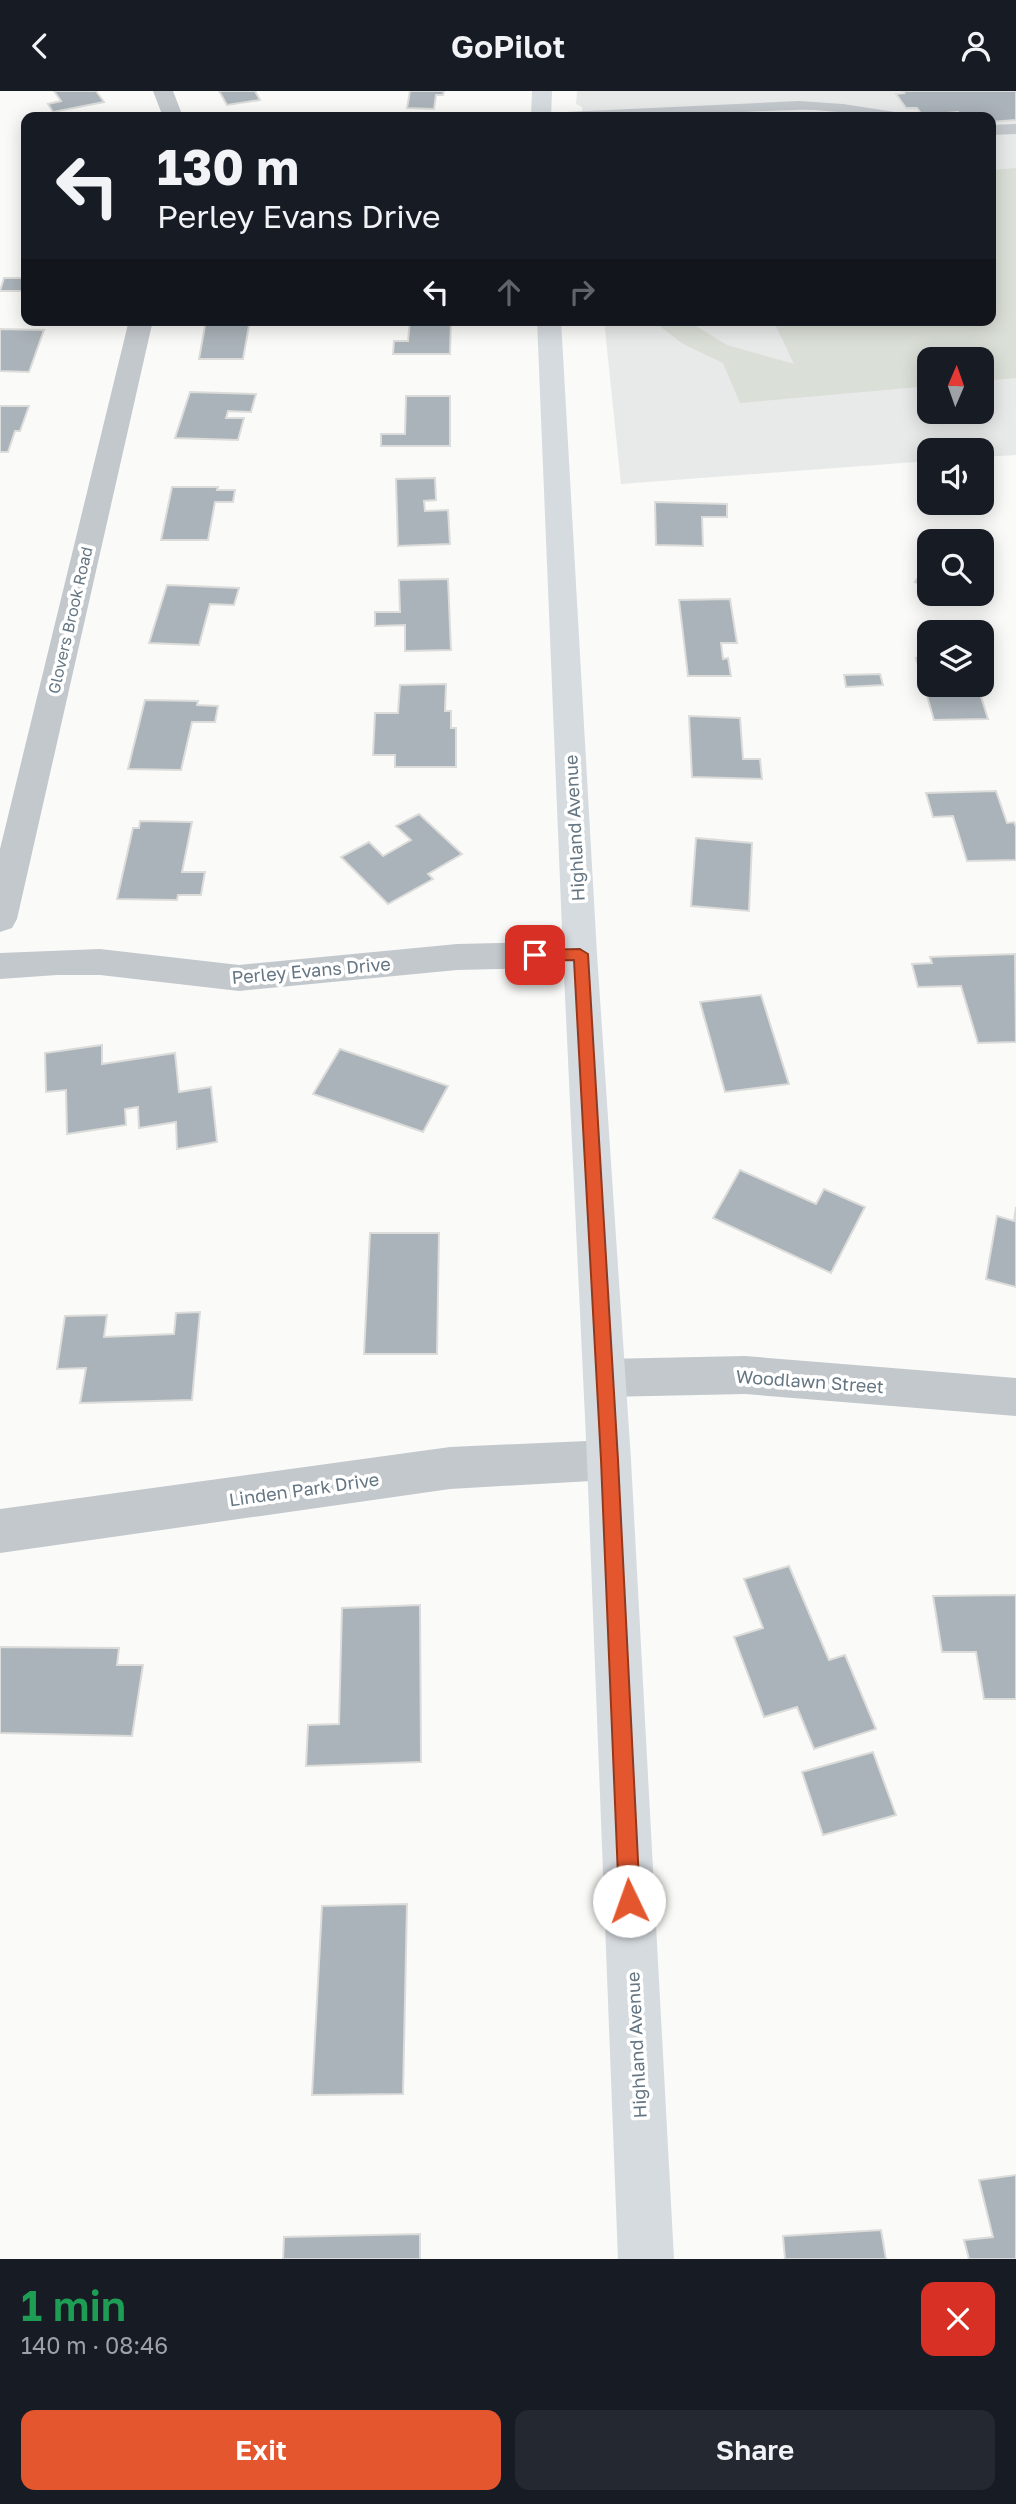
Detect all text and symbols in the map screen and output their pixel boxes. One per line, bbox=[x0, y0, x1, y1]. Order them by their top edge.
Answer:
icon: back bbox=[21, 27, 59, 65]
text: GoPilot bbox=[451, 27, 565, 65]
icon: person bbox=[957, 27, 995, 65]
text: 130 m bbox=[157, 137, 299, 196]
icon: left bbox=[42, 140, 133, 231]
text: Perley Evans Drive bbox=[157, 197, 441, 235]
icon: left bbox=[417, 273, 455, 311]
icon: ahead bbox=[490, 273, 528, 311]
icon: right bbox=[563, 273, 601, 311]
north arrow bbox=[917, 347, 994, 423]
map controls bbox=[917, 347, 994, 697]
button: sound bbox=[917, 438, 994, 515]
button: search bbox=[917, 529, 994, 606]
street label: Glovers Brook Road bbox=[43, 544, 97, 696]
button: layers bbox=[917, 620, 994, 697]
street label: Highland Avenue bbox=[559, 754, 589, 902]
pin bbox=[505, 925, 565, 985]
icon: arrive bbox=[516, 936, 554, 974]
street label: Perley Evans Drive bbox=[231, 952, 391, 988]
street label: Woodlawn Street bbox=[735, 1365, 885, 1397]
street label: Linden Park Drive bbox=[228, 1468, 380, 1510]
position arrow bbox=[592, 1864, 666, 1938]
street label: Highland Avenue bbox=[621, 1971, 651, 2119]
text: 1 min bbox=[21, 2280, 126, 2330]
button: close bbox=[921, 2282, 995, 2356]
text: 140 m · 08:46 bbox=[21, 2331, 168, 2359]
button: Exit bbox=[21, 2410, 501, 2490]
button: Share bbox=[515, 2410, 995, 2490]

